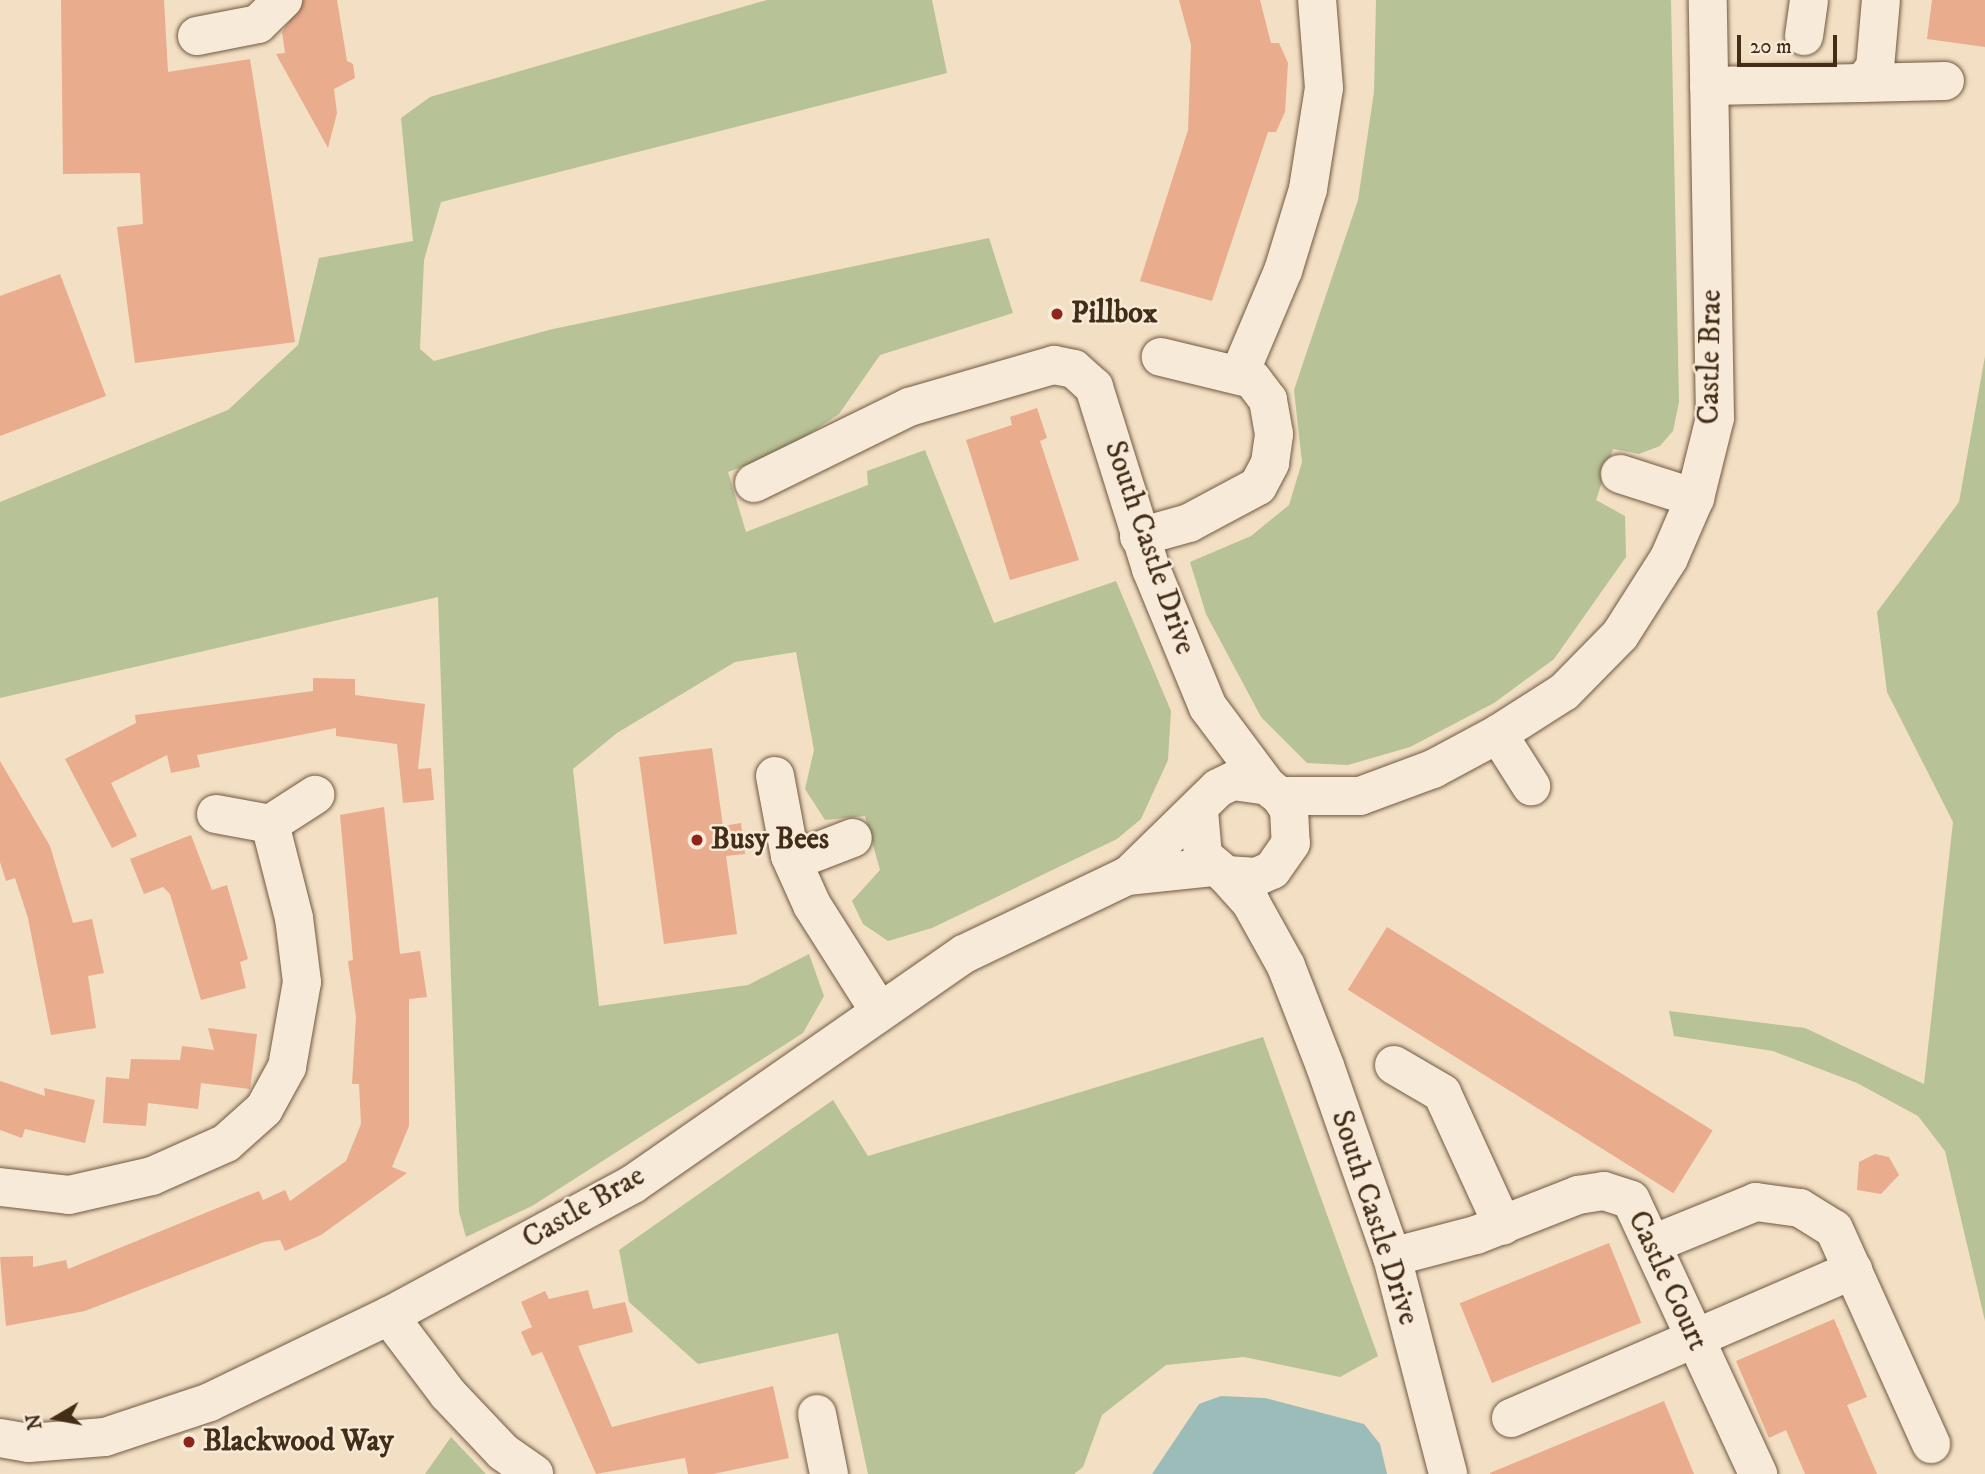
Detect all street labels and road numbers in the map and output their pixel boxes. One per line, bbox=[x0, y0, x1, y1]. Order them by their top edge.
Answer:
street label: Castle Brae bbox=[1692, 289, 1730, 425]
street label: South Castle Drive bbox=[1096, 436, 1202, 660]
street label: South Castle Drive bbox=[1322, 1106, 1426, 1330]
street label: Castle Brae bbox=[516, 1159, 652, 1257]
street label: Castle Court bbox=[1619, 1205, 1715, 1357]

